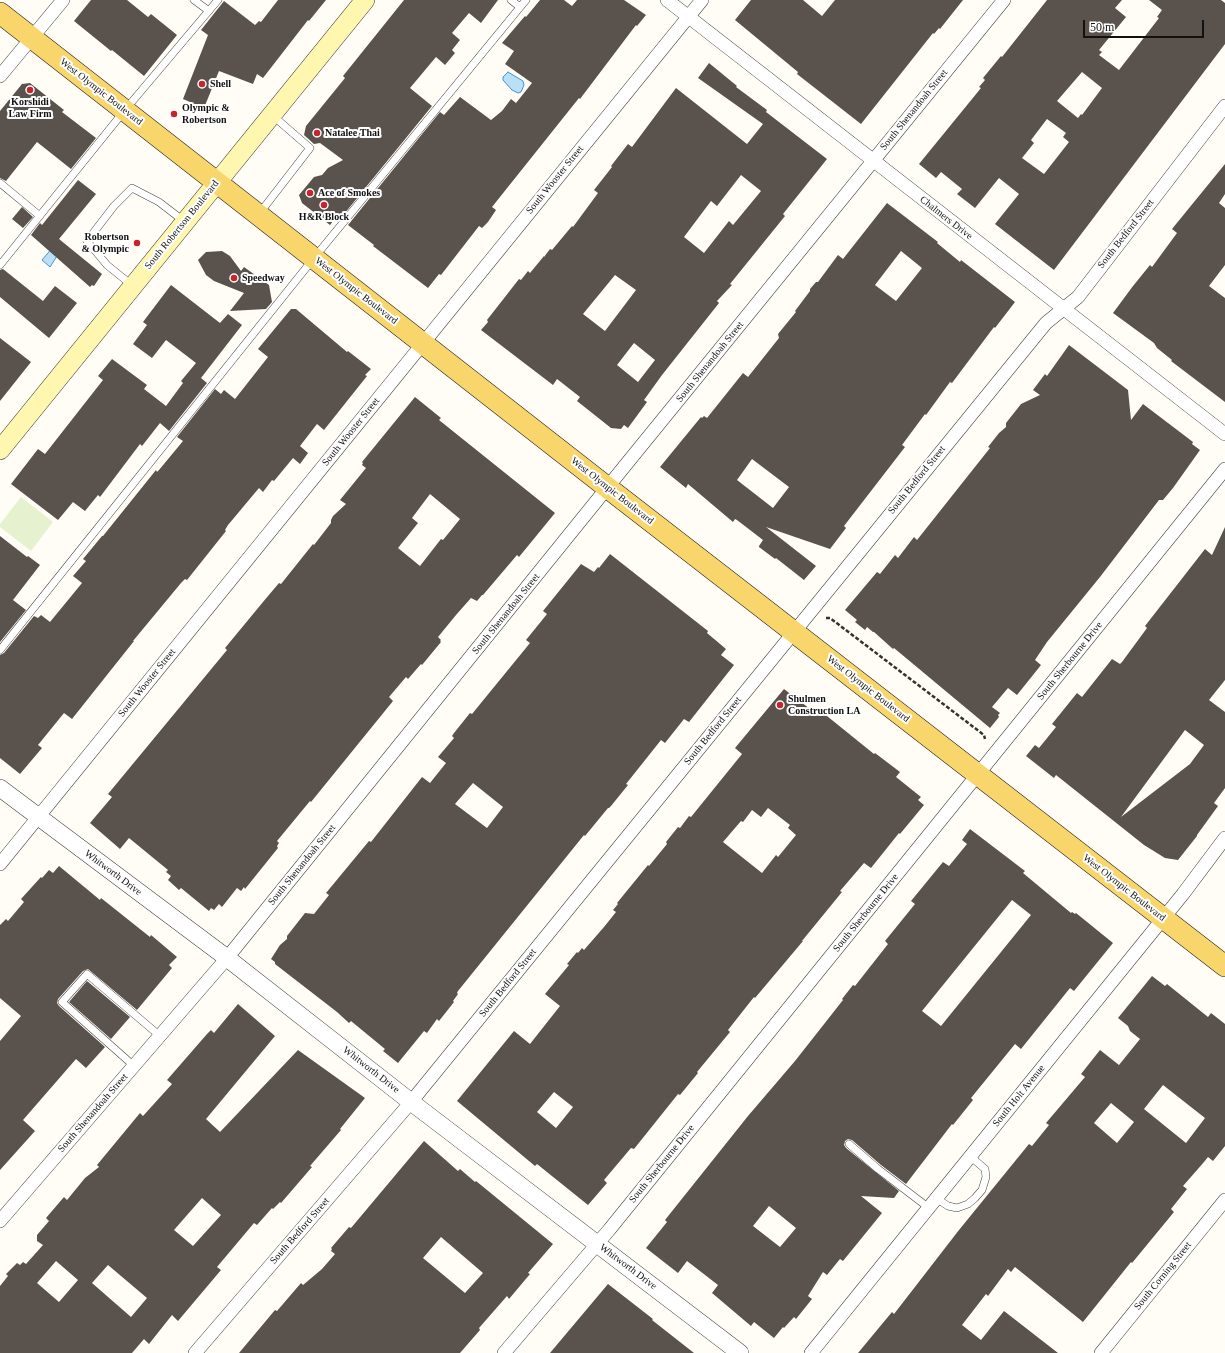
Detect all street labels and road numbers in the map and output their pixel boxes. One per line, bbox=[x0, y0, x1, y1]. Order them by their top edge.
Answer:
street label: West Olympic Boulevard bbox=[57, 56, 145, 128]
street label: South Shenandoah Street bbox=[878, 67, 950, 153]
street label: South Wooster Street bbox=[524, 143, 586, 217]
street label: South Robertson Boulevard bbox=[142, 178, 222, 272]
street label: Chalmers Drive bbox=[917, 194, 975, 242]
street label: South Bedford Street bbox=[1095, 197, 1157, 271]
street label: West Olympic Boulevard bbox=[312, 255, 400, 327]
street label: South Shenandoah Street bbox=[674, 319, 746, 405]
street label: South Wooster Street bbox=[320, 395, 382, 469]
street label: South Bedford Street bbox=[886, 443, 948, 517]
street label: West Olympic Boulevard bbox=[568, 455, 656, 527]
street label: South Shenandoah Street bbox=[470, 571, 542, 657]
street label: South Sherbourne Drive bbox=[1035, 619, 1105, 703]
street label: South Wooster Street bbox=[116, 646, 178, 720]
street label: West Olympic Boulevard bbox=[824, 653, 912, 725]
street label: South Bedford Street bbox=[682, 694, 744, 768]
street label: South Shenandoah Street bbox=[266, 822, 338, 908]
street label: Whitworth Drive bbox=[82, 848, 144, 898]
street label: West Olympic Boulevard bbox=[1080, 852, 1168, 924]
street label: South Sherbourne Drive bbox=[831, 871, 901, 955]
street label: South Bedford Street bbox=[477, 946, 539, 1020]
street label: Whitworth Drive bbox=[340, 1044, 402, 1096]
street label: South Holt Avenue bbox=[990, 1063, 1048, 1129]
street label: South Shenandoah Street bbox=[55, 1071, 131, 1155]
street label: South Sherbourne Drive bbox=[627, 1122, 697, 1206]
street label: South Bedford Street bbox=[268, 1195, 332, 1267]
street label: South Corning Street bbox=[1132, 1239, 1194, 1313]
street label: Whitworth Drive bbox=[597, 1242, 659, 1292]

